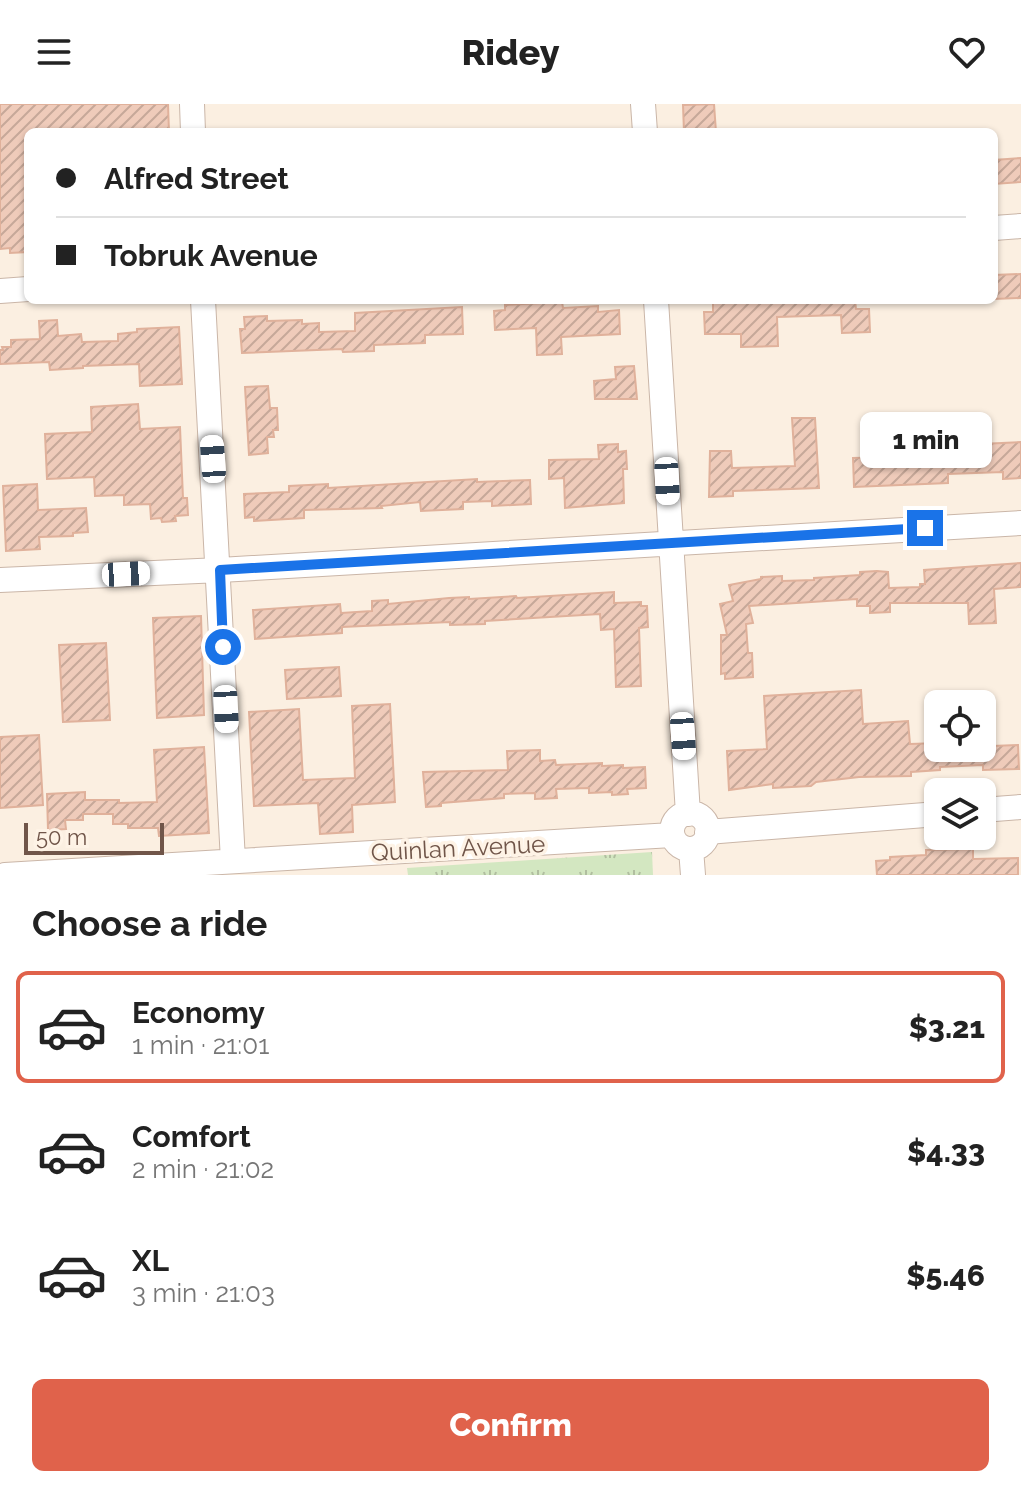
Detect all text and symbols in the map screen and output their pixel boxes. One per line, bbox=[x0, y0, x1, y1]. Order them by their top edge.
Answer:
icon: menu bbox=[32, 30, 76, 74]
icon: heart bbox=[945, 30, 989, 74]
text: Ridey bbox=[461, 31, 560, 73]
text: Alfred Street bbox=[104, 161, 289, 196]
text: Tobruk Avenue bbox=[104, 238, 318, 273]
callout: 1 min bbox=[859, 412, 991, 468]
text: 1 min bbox=[893, 425, 959, 455]
car bbox=[199, 434, 227, 484]
car bbox=[654, 456, 680, 506]
route end bbox=[907, 510, 943, 546]
car bbox=[101, 561, 151, 587]
route start bbox=[205, 629, 241, 665]
car bbox=[213, 684, 239, 734]
map controls bbox=[924, 690, 996, 850]
button: locate bbox=[924, 690, 996, 762]
car bbox=[669, 711, 697, 761]
button: layers bbox=[924, 778, 996, 850]
scale bar bbox=[24, 819, 164, 855]
text: 50 m bbox=[36, 824, 87, 850]
street label: Quinlan Avenue bbox=[370, 829, 546, 867]
text: Choose a ride bbox=[32, 902, 267, 944]
icon: car bbox=[36, 991, 108, 1063]
text: Economy bbox=[132, 995, 265, 1030]
text: $3.21 bbox=[909, 1010, 985, 1045]
text: 1 min · 21:01 bbox=[132, 1030, 269, 1060]
icon: car bbox=[36, 1115, 108, 1187]
text: Comfort bbox=[132, 1119, 251, 1154]
text: $4.33 bbox=[907, 1134, 985, 1169]
text: 2 min · 21:02 bbox=[132, 1154, 274, 1184]
icon: car bbox=[36, 1239, 108, 1311]
text: XL bbox=[132, 1243, 169, 1278]
text: $5.46 bbox=[906, 1258, 985, 1293]
text: 3 min · 21:03 bbox=[132, 1278, 275, 1308]
button: Confirm bbox=[32, 1379, 989, 1471]

